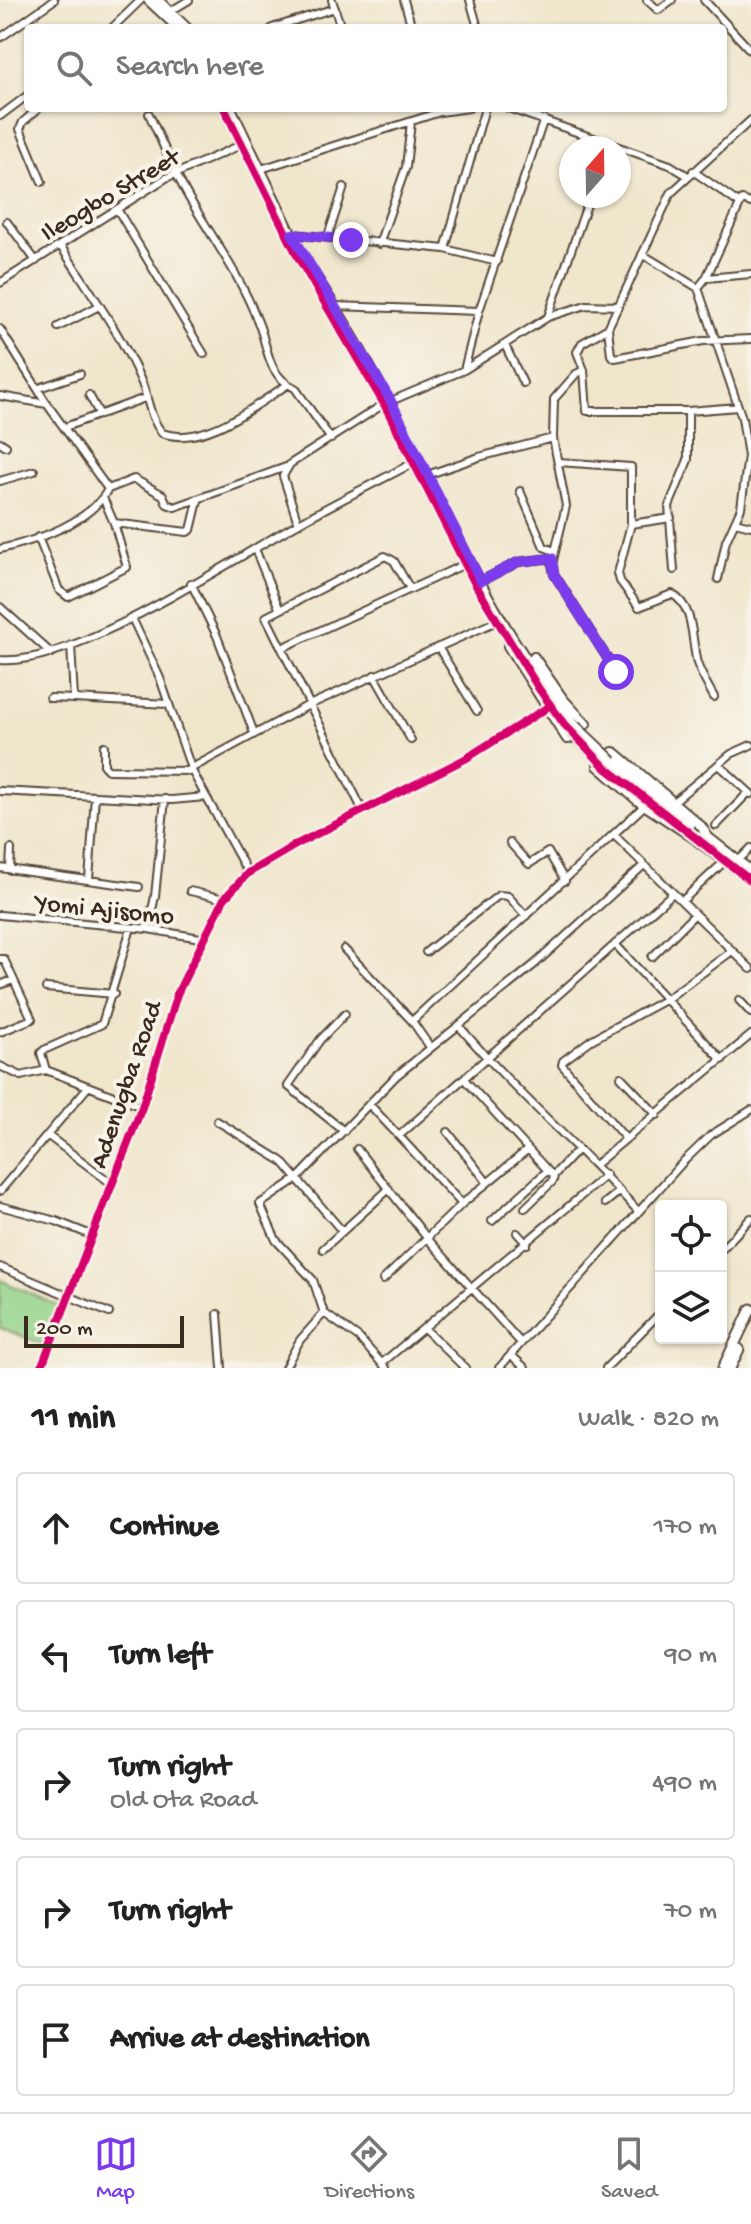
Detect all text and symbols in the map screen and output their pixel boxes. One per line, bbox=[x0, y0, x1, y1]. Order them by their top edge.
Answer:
search box bbox=[24, 24, 727, 112]
icon: search bbox=[52, 46, 96, 90]
text: Search here bbox=[116, 51, 264, 86]
north arrow bbox=[559, 136, 631, 208]
street label: Ileogbo Street bbox=[36, 142, 188, 250]
route end bbox=[333, 222, 369, 258]
route start bbox=[598, 654, 634, 690]
street label: Yomi Ajisomo bbox=[32, 889, 175, 934]
street label: Adenugba Road bbox=[85, 996, 172, 1173]
map controls bbox=[655, 1200, 727, 1344]
button: locate bbox=[655, 1200, 727, 1272]
button: layers bbox=[655, 1272, 727, 1344]
scale bar bbox=[24, 1312, 184, 1348]
text: 200 m bbox=[36, 1317, 93, 1343]
text: 11 min bbox=[32, 1400, 115, 1440]
text: Walk · 820 m bbox=[578, 1405, 719, 1436]
icon: ahead bbox=[34, 1506, 78, 1550]
text: Continue bbox=[110, 1511, 219, 1546]
text: 170 m bbox=[654, 1513, 717, 1544]
icon: left bbox=[34, 1634, 78, 1678]
text: Turn left bbox=[110, 1639, 211, 1674]
text: 90 m bbox=[665, 1641, 717, 1672]
text: Turn right bbox=[110, 1751, 230, 1786]
icon: right bbox=[34, 1762, 78, 1806]
text: 490 m bbox=[652, 1769, 717, 1800]
text: Old Ota Road bbox=[110, 1786, 256, 1817]
icon: right bbox=[34, 1890, 78, 1934]
text: Turn right bbox=[110, 1895, 230, 1930]
text: 70 m bbox=[664, 1897, 717, 1928]
icon: arrive bbox=[34, 2018, 78, 2062]
text: Arrive at destination bbox=[110, 2023, 370, 2058]
tab: Map bbox=[94, 2132, 138, 2206]
tab: Directions bbox=[325, 2132, 414, 2206]
tab: Saved bbox=[601, 2132, 657, 2206]

